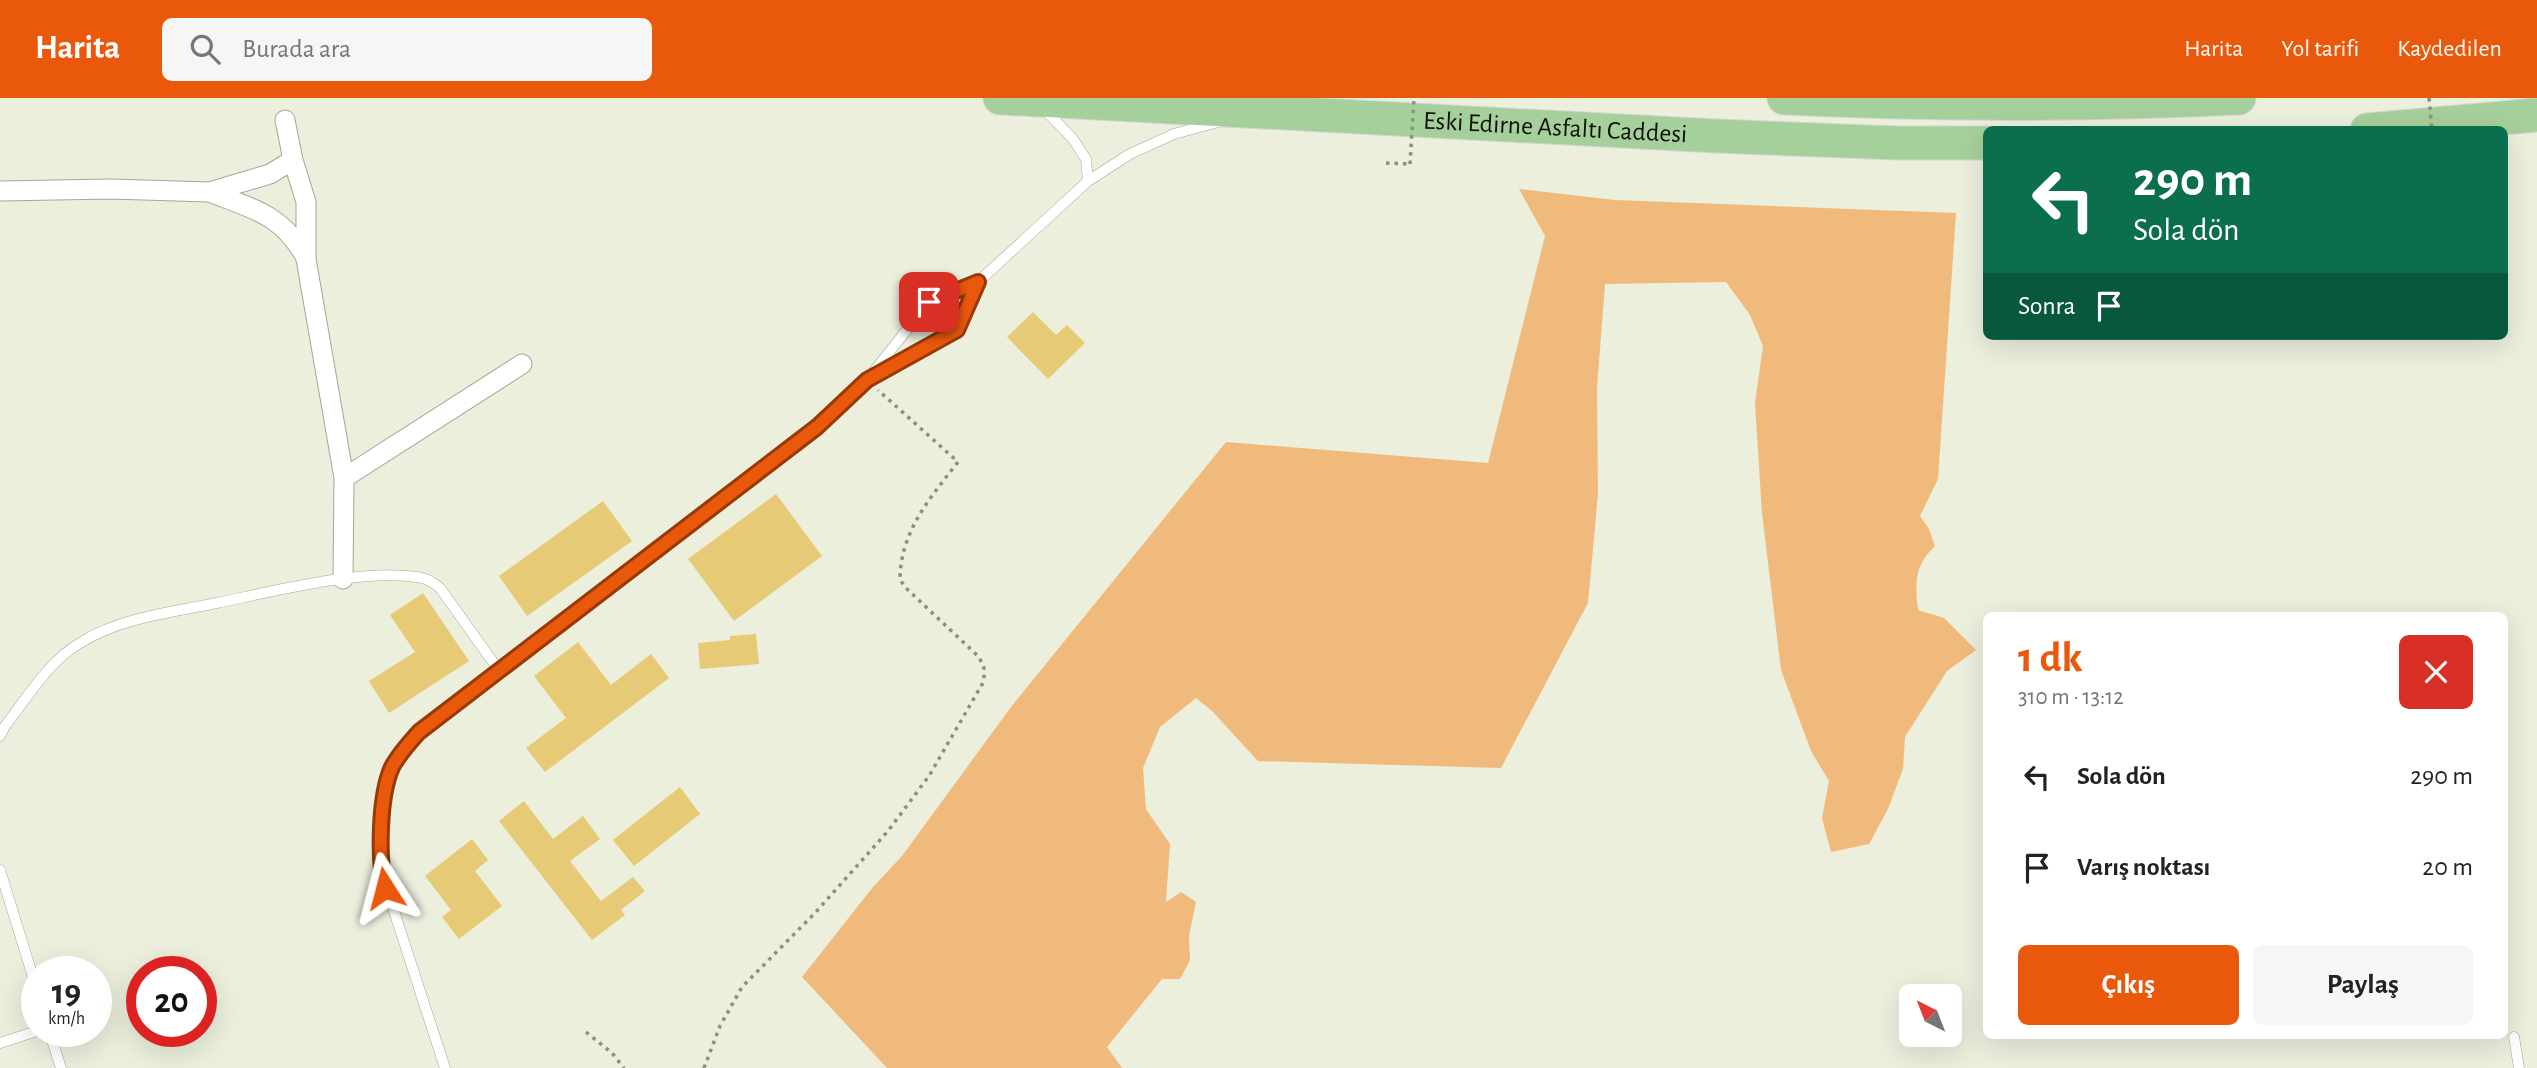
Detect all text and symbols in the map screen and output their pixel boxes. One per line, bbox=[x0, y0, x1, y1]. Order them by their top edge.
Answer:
search box bbox=[162, 18, 652, 81]
icon: search bbox=[186, 30, 224, 68]
text: Harita bbox=[35, 32, 120, 65]
text: Burada ara bbox=[242, 36, 351, 62]
text: Harita bbox=[2184, 37, 2243, 61]
text: Yol tarifi bbox=[2281, 37, 2359, 61]
text: Kaydedilen bbox=[2397, 37, 2502, 61]
street label: Eski Edirne Asfaltı Caddesi bbox=[1423, 107, 1688, 147]
icon: left bbox=[2018, 154, 2109, 245]
text: 290 m bbox=[2133, 156, 2252, 205]
text: Sola dön bbox=[2133, 214, 2240, 246]
pin bbox=[899, 272, 959, 332]
icon: arrive bbox=[910, 283, 948, 321]
icon: arrive bbox=[2090, 287, 2128, 325]
text: Sonra bbox=[2018, 293, 2076, 319]
button: close bbox=[2399, 635, 2473, 709]
text: 1 dk bbox=[2018, 637, 2082, 679]
text: 310 m · 13:12 bbox=[2018, 686, 2124, 709]
icon: left bbox=[2018, 758, 2056, 796]
text: Sola dön bbox=[2077, 763, 2166, 789]
text: 290 m bbox=[2410, 763, 2473, 789]
icon: arrive bbox=[2018, 849, 2056, 887]
position arrow bbox=[348, 851, 422, 925]
text: Varış noktası bbox=[2077, 854, 2210, 880]
text: 20 m bbox=[2422, 854, 2473, 880]
button: Çıkış bbox=[2018, 945, 2239, 1025]
button: Paylaş bbox=[2253, 945, 2473, 1025]
speed limit sign: 20 bbox=[126, 956, 217, 1047]
text: 19 bbox=[52, 975, 81, 1010]
north arrow bbox=[1899, 984, 1962, 1046]
map controls bbox=[1899, 984, 1962, 1047]
text: km/h bbox=[48, 1010, 85, 1028]

